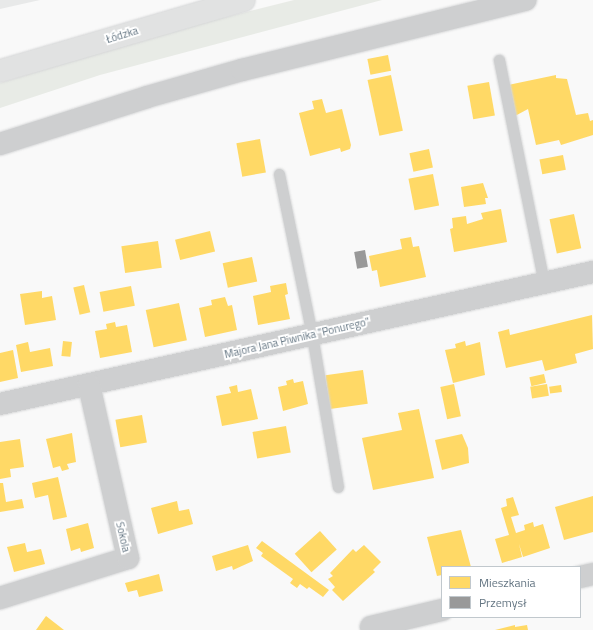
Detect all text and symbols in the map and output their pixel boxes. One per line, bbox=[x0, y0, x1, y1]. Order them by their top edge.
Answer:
street label: Łódzka bbox=[104, 24, 140, 46]
street label: Majora Jana Piwnika "Ponurego" bbox=[223, 315, 371, 361]
street label: Sokola bbox=[113, 521, 133, 553]
legend bbox=[441, 566, 581, 618]
text: Mieszkania bbox=[479, 573, 536, 592]
text: Przemysł bbox=[479, 593, 527, 612]

